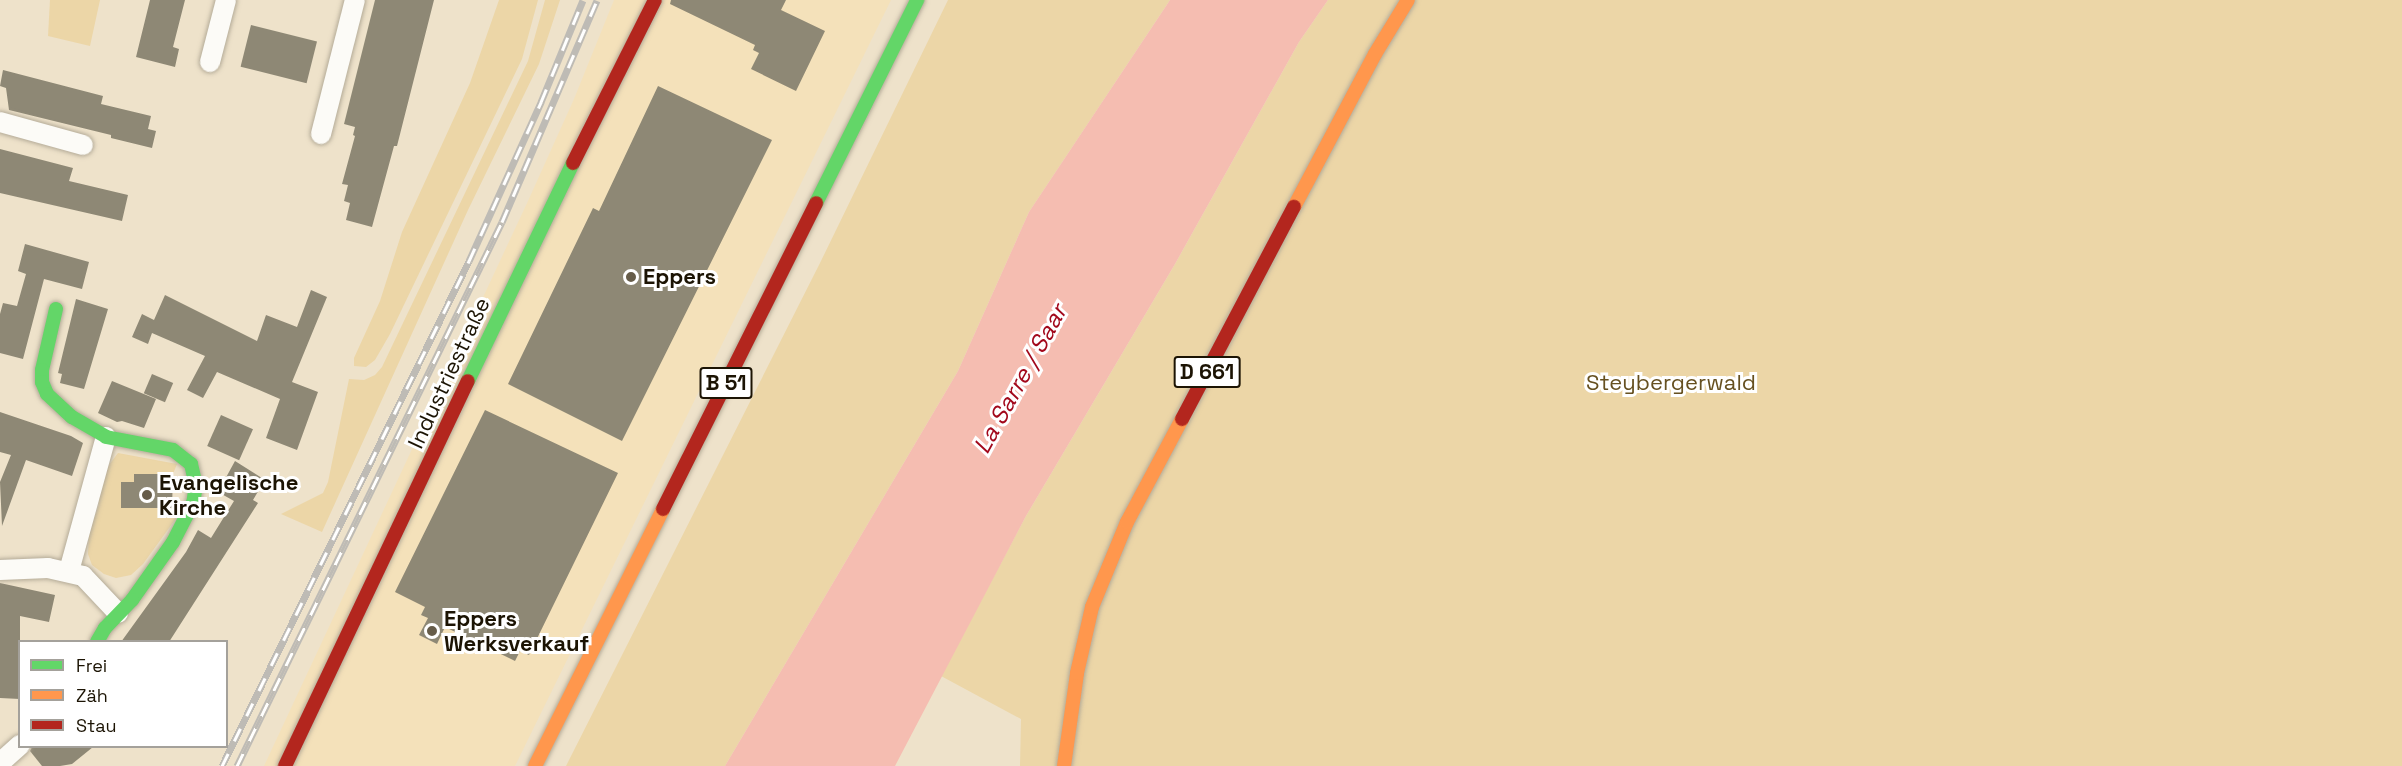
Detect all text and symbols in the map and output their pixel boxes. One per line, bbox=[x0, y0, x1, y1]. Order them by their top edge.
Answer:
place label: Eppers bbox=[643, 264, 716, 290]
marker: Eppers bbox=[624, 270, 638, 284]
street label: Industriestraße bbox=[402, 293, 496, 453]
water label: La Sarre / Saar bbox=[967, 299, 1073, 459]
road number: D 661 bbox=[1172, 354, 1242, 390]
road number: B 51 bbox=[699, 365, 753, 401]
park label: Steybergerwald bbox=[1586, 370, 1756, 396]
place label: Evangelische Kirche bbox=[159, 469, 298, 520]
marker: Evangelische Kirche bbox=[140, 488, 154, 502]
place label: Eppers Werksverkauf bbox=[444, 605, 589, 656]
marker: Eppers Werksverkauf bbox=[425, 624, 439, 638]
legend bbox=[18, 640, 228, 748]
text: Frei bbox=[76, 654, 107, 677]
text: Zäh bbox=[76, 684, 108, 707]
text: Stau bbox=[76, 714, 116, 737]

